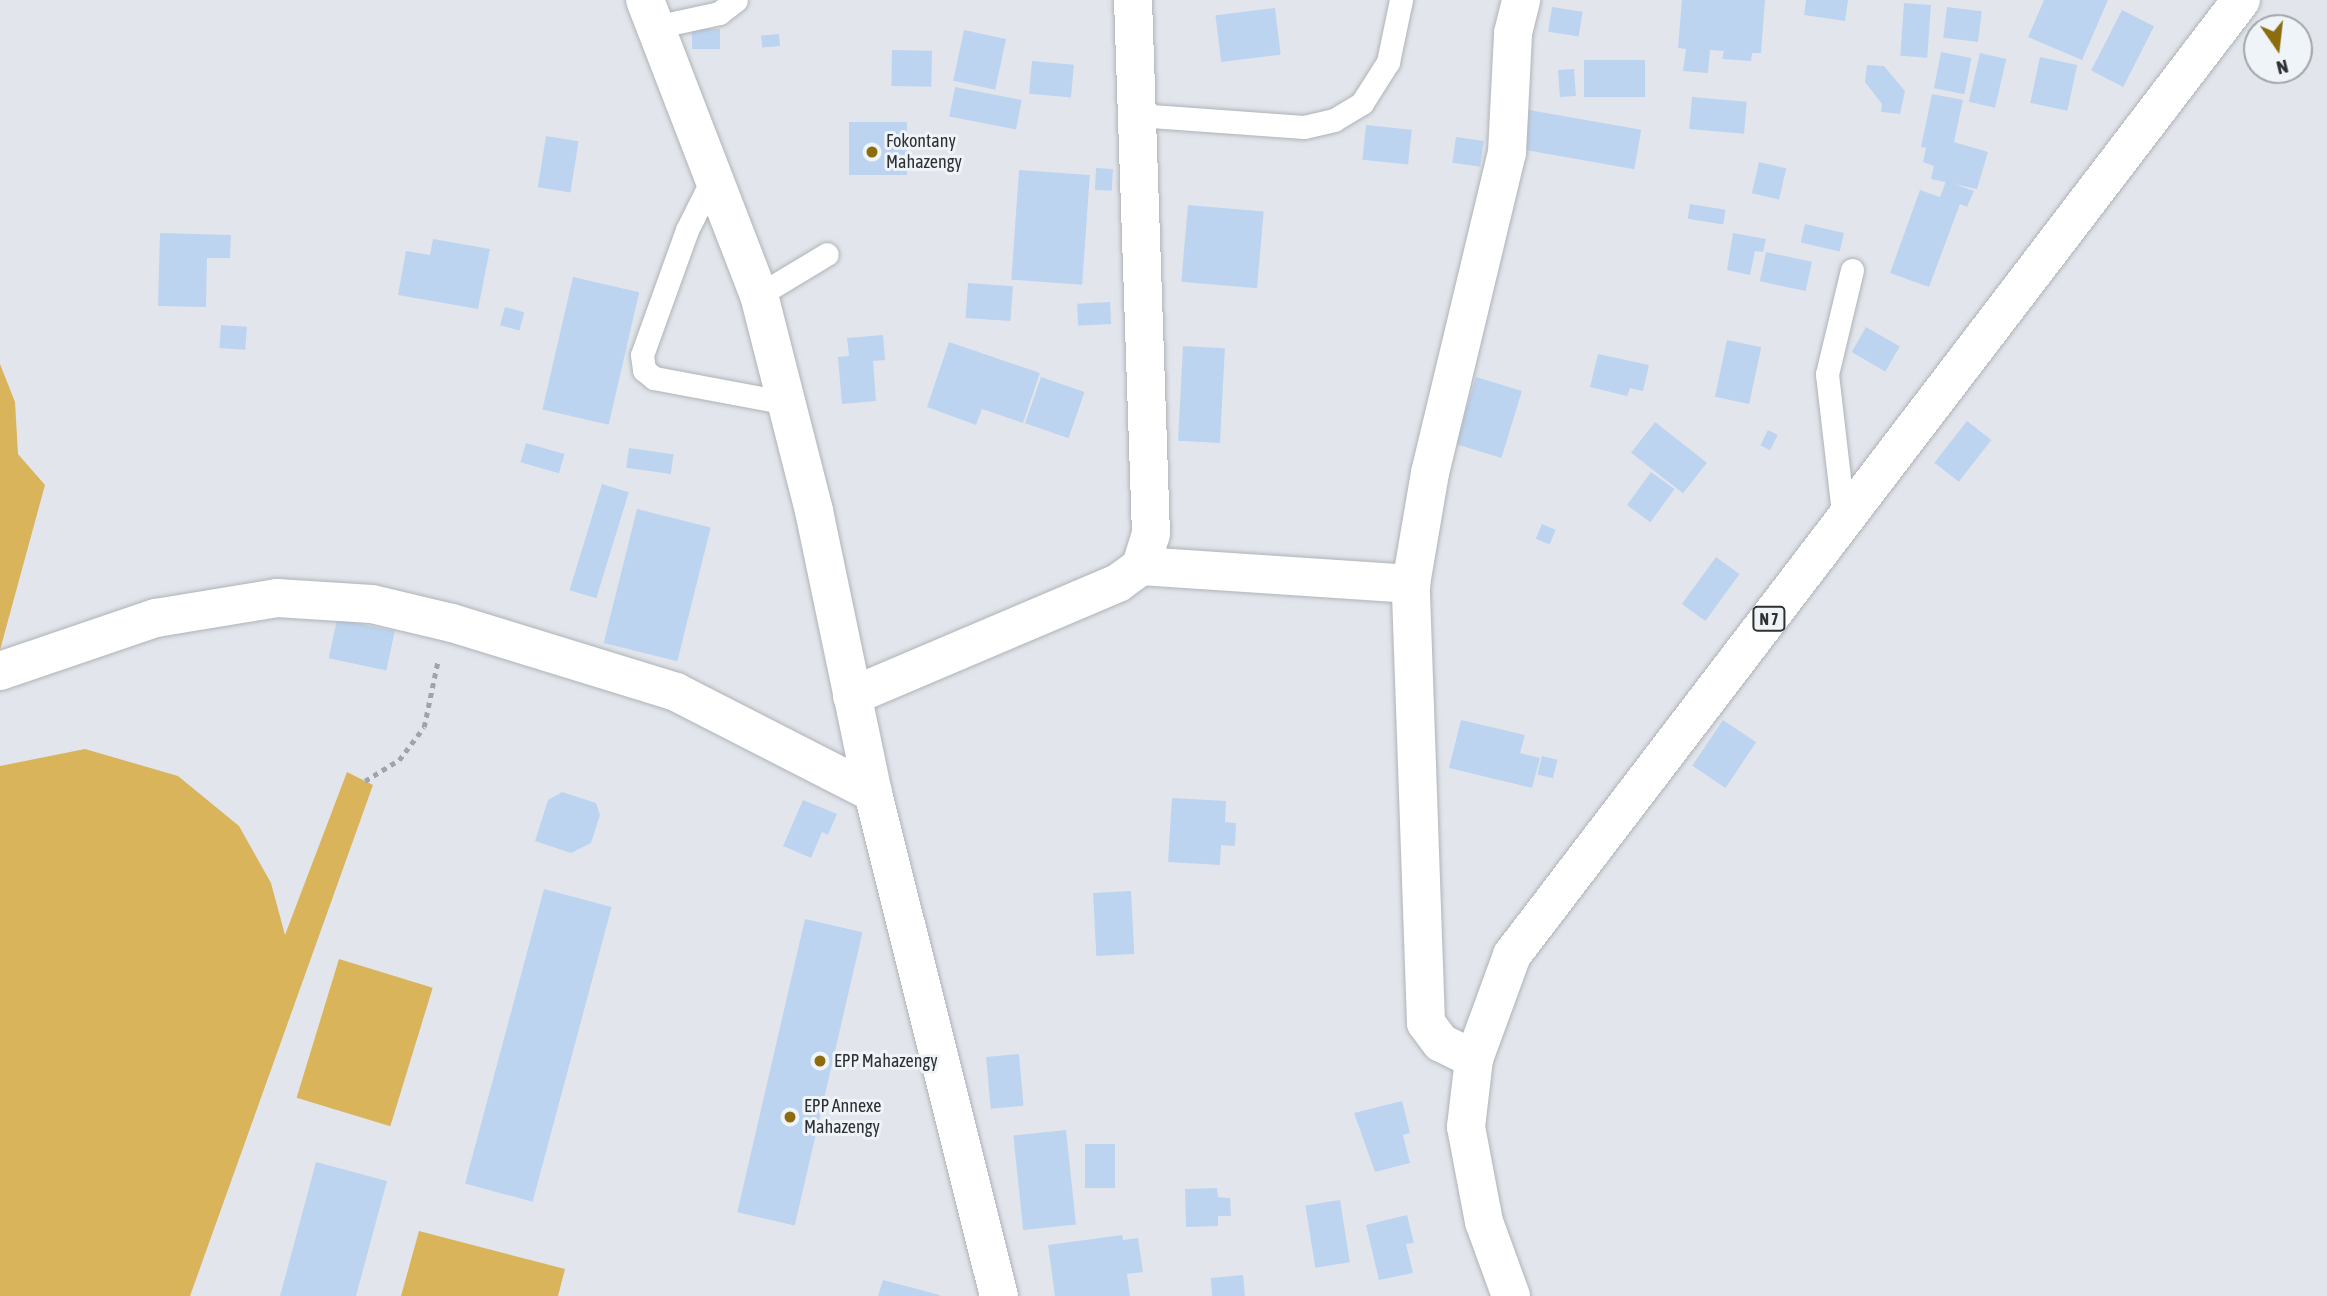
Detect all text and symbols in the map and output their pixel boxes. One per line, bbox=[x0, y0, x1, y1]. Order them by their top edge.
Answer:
north arrow bbox=[2243, 14, 2313, 84]
text: N bbox=[2274, 55, 2291, 79]
place label: Fokontany Mahazengy bbox=[886, 131, 962, 174]
marker: Fokontany Mahazengy bbox=[864, 144, 880, 160]
road number: N 7 bbox=[1752, 606, 1786, 632]
place label: EPP Mahazengy bbox=[834, 1050, 938, 1072]
marker: EPP Mahazengy bbox=[812, 1053, 828, 1069]
place label: EPP Annexe Mahazengy bbox=[804, 1096, 881, 1138]
marker: EPP Annexe Mahazengy bbox=[782, 1109, 798, 1125]

